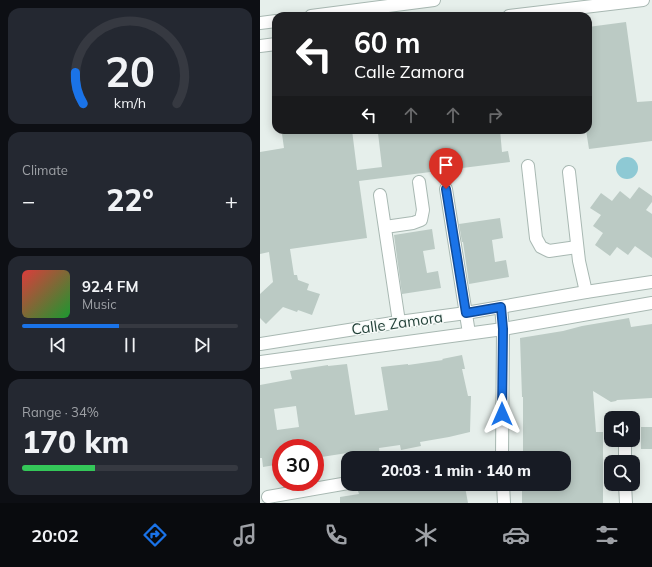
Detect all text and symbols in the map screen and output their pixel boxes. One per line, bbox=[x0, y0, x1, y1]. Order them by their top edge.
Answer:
text: 60 m bbox=[354, 25, 420, 60]
icon: left bbox=[288, 28, 340, 80]
text: 20 bbox=[105, 45, 155, 97]
text: Calle Zamora bbox=[354, 60, 465, 83]
text: km/h bbox=[114, 93, 146, 111]
icon: left bbox=[358, 104, 380, 126]
icon: ahead bbox=[400, 104, 422, 126]
icon: ahead bbox=[442, 104, 464, 126]
icon: right bbox=[484, 104, 506, 126]
pin bbox=[429, 148, 463, 189]
icon: arrive bbox=[435, 154, 457, 176]
text: Climate bbox=[22, 162, 68, 178]
text: 22° bbox=[106, 181, 154, 219]
text: − bbox=[22, 187, 35, 215]
text: + bbox=[225, 187, 238, 215]
text: 92.4 FM bbox=[82, 277, 138, 296]
text: Music bbox=[82, 296, 117, 312]
street label: Calle Zamora bbox=[350, 307, 444, 339]
icon: previous bbox=[47, 334, 69, 356]
icon: pause bbox=[119, 334, 141, 356]
icon: next bbox=[191, 334, 213, 356]
position arrow bbox=[481, 393, 523, 435]
text: Range · 34% bbox=[22, 404, 99, 420]
map controls bbox=[604, 411, 640, 491]
button: sound bbox=[604, 411, 640, 447]
text: 170 km bbox=[22, 423, 129, 461]
speed limit sign: 30 bbox=[272, 439, 324, 491]
button: search bbox=[604, 455, 640, 491]
text: 20:03 · 1 min · 140 m bbox=[381, 461, 531, 480]
icon: directions bbox=[141, 521, 169, 549]
icon: music bbox=[231, 521, 259, 549]
icon: phone bbox=[322, 521, 350, 549]
icon: climate bbox=[412, 521, 440, 549]
icon: car bbox=[502, 521, 530, 549]
icon: filters bbox=[593, 521, 621, 549]
text: 20:02 bbox=[31, 524, 79, 547]

